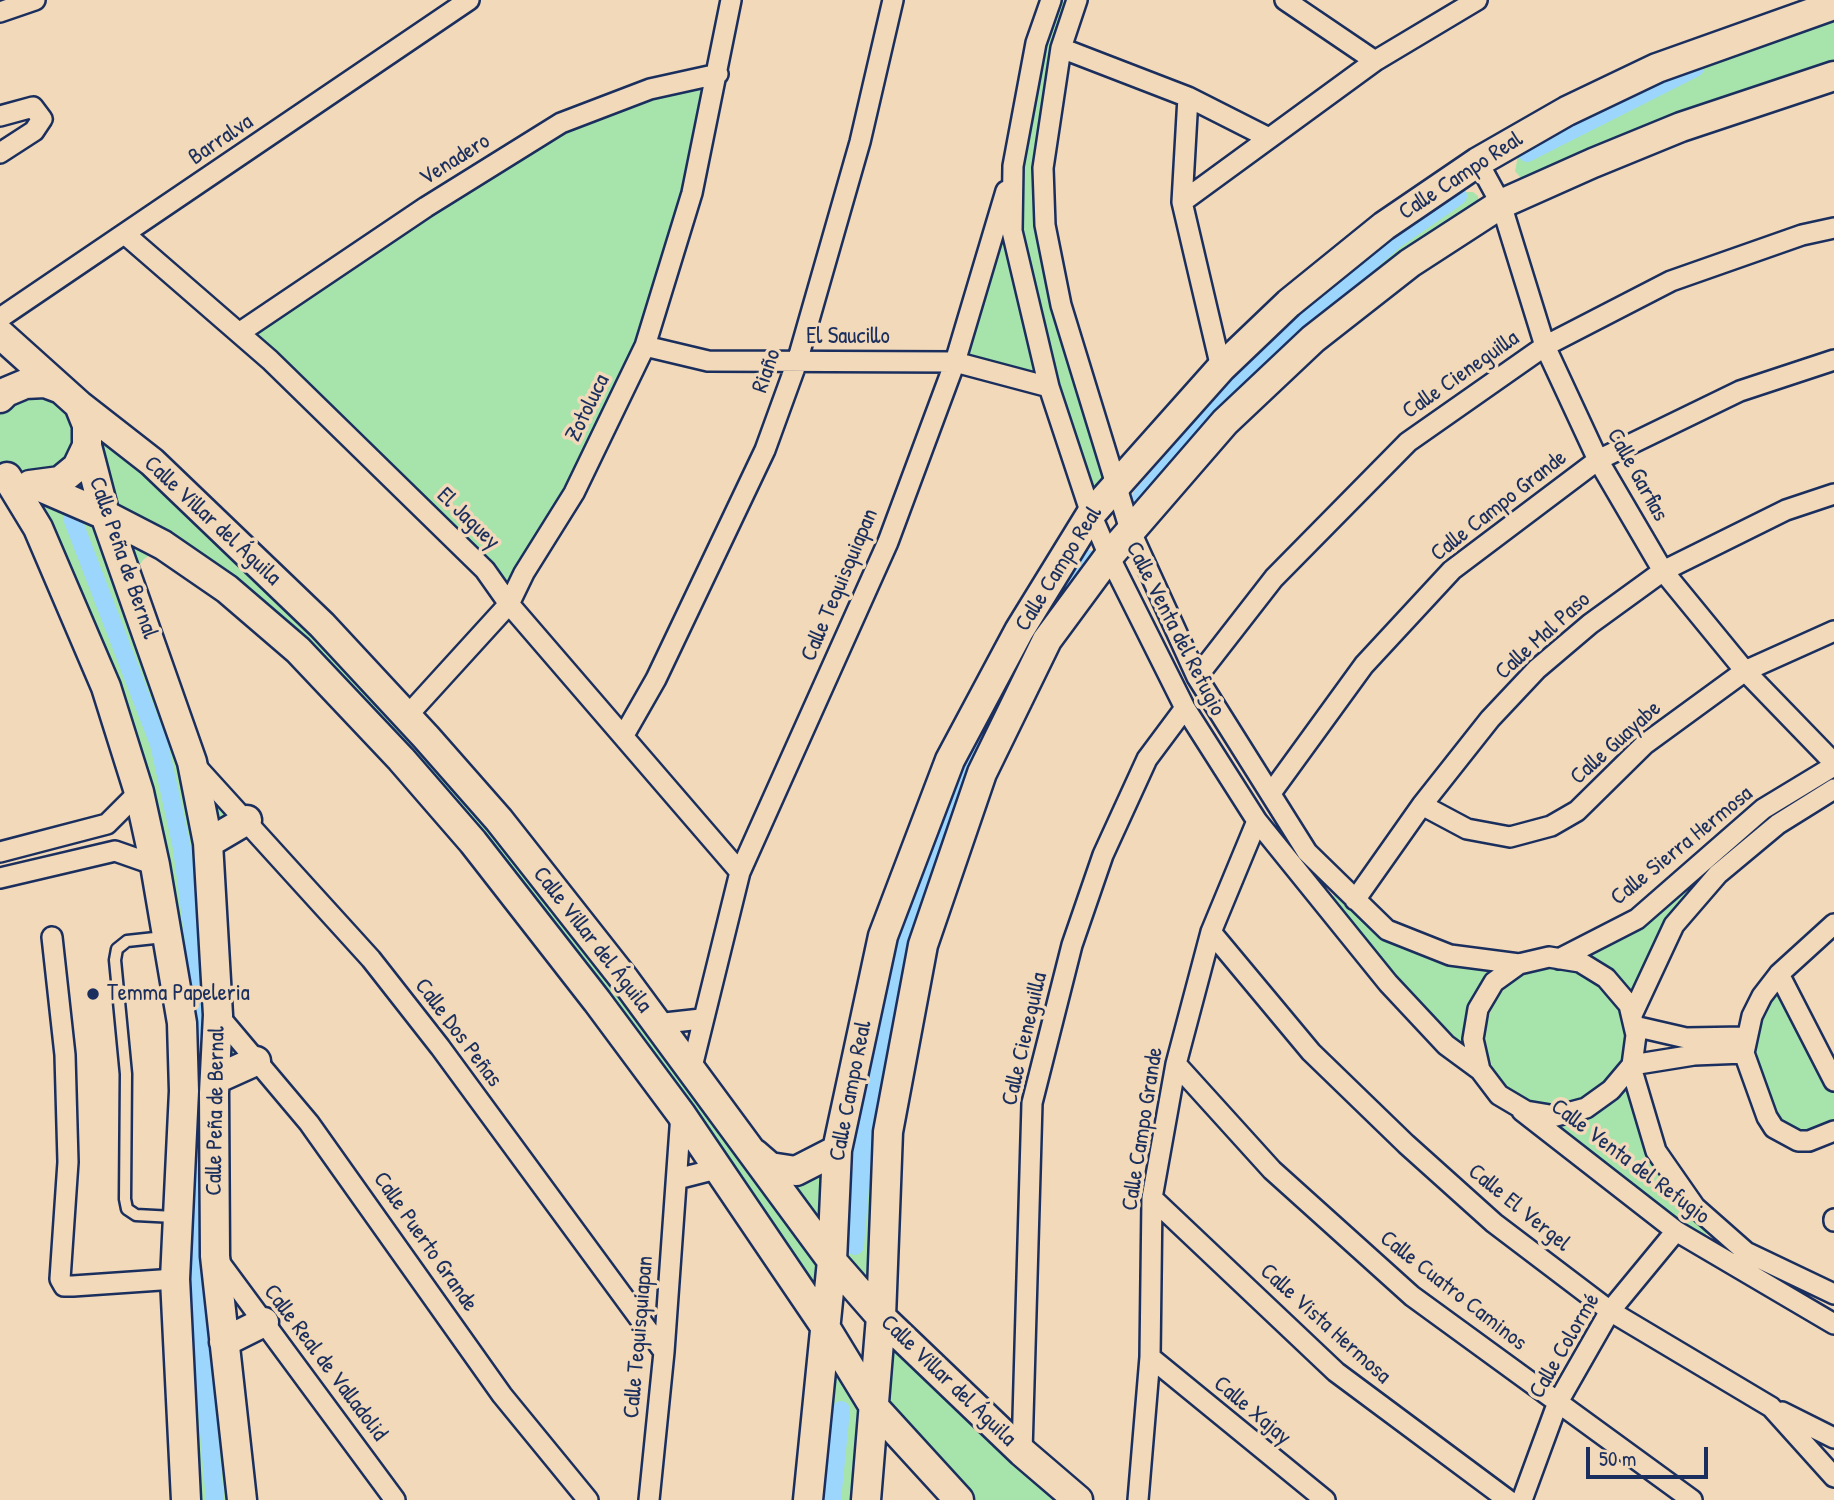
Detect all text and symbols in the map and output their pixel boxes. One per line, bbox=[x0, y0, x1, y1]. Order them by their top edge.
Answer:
street label: Barralva bbox=[184, 109, 258, 171]
street label: Calle Campo Real bbox=[1394, 126, 1528, 226]
street label: Venadero bbox=[415, 128, 495, 192]
street label: El Saucillo bbox=[806, 323, 890, 351]
street label: Calle Cieneguilla bbox=[1397, 325, 1525, 425]
street label: Riaño bbox=[747, 346, 787, 396]
street label: Zotoluca bbox=[560, 370, 616, 446]
street label: Calle Garfias bbox=[1600, 424, 1674, 526]
street label: Calle Campo Grande bbox=[1425, 444, 1573, 568]
street label: Calle Villar del Águila bbox=[138, 450, 286, 592]
street label: Calle Peña de Bernal bbox=[82, 473, 164, 643]
street label: El Jaguey bbox=[431, 482, 505, 556]
street label: Calle Campo Real bbox=[1010, 501, 1108, 637]
street label: Calle Tequisquiapan bbox=[795, 505, 885, 665]
street label: Calle Venta del Refugio bbox=[1119, 537, 1231, 721]
street label: Calle Mal Paso bbox=[1490, 586, 1596, 686]
street label: Calle Guayabe bbox=[1565, 695, 1667, 791]
street label: Calle Sierra Hermosa bbox=[1606, 780, 1758, 912]
street label: Calle Villar del Águila bbox=[526, 862, 658, 1018]
street label: Calle Cieneguilla bbox=[996, 970, 1054, 1108]
street label: Calle Dos Peñas bbox=[408, 973, 508, 1093]
place label: Temma Papeleria bbox=[107, 980, 250, 1008]
marker: Temma Papeleria bbox=[85, 986, 101, 1002]
street label: Calle Campo Real bbox=[824, 1018, 878, 1164]
street label: Calle Peña de Bernal bbox=[201, 1026, 231, 1196]
street label: Calle Campo Grande bbox=[1116, 1045, 1170, 1213]
street label: Calle Venta del Refugio bbox=[1545, 1093, 1715, 1231]
street label: Calle El Vergel bbox=[1462, 1158, 1576, 1258]
street label: Calle Puerto Grande bbox=[367, 1167, 483, 1317]
street label: Calle Cuatro Caminos bbox=[1374, 1225, 1532, 1357]
street label: Calle Tequisquiapan bbox=[618, 1255, 660, 1419]
street label: Calle Vista Hermosa bbox=[1254, 1258, 1396, 1390]
street label: Calle Real de Valladolid bbox=[257, 1279, 393, 1447]
street label: Calle Colormé bbox=[1524, 1288, 1606, 1404]
street label: Calle Villar del Águila bbox=[875, 1309, 1021, 1453]
street label: Calle Xajay bbox=[1208, 1371, 1296, 1451]
scale bar bbox=[1589, 1434, 1712, 1478]
text: 50 m bbox=[1599, 1444, 1636, 1473]

